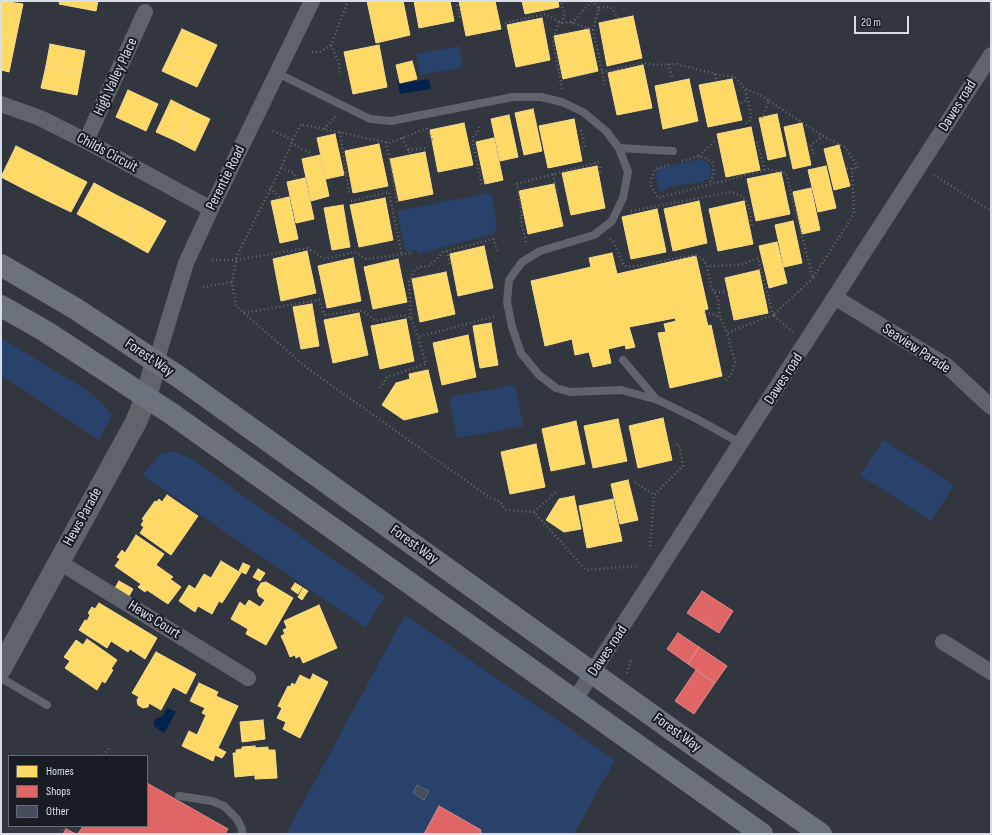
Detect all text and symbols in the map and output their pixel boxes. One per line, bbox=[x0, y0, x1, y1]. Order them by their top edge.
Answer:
scale bar bbox=[856, 8, 911, 34]
text: 20 m bbox=[861, 15, 881, 30]
street label: High Valley Place bbox=[90, 35, 142, 119]
street label: Dawes road bbox=[935, 77, 981, 135]
street label: Childs Circuit bbox=[73, 129, 141, 177]
street label: Perentie Road bbox=[203, 143, 249, 213]
street label: Seaview Parade bbox=[879, 320, 953, 378]
street label: Forest Way bbox=[121, 335, 177, 381]
street label: Dawes road bbox=[761, 350, 807, 408]
street label: Hews Parade bbox=[60, 485, 106, 549]
street label: Forest Way bbox=[386, 522, 442, 568]
street label: Hews Court bbox=[124, 597, 184, 643]
street label: Dawes road bbox=[584, 622, 632, 680]
street label: Forest Way bbox=[649, 710, 705, 756]
legend bbox=[8, 755, 148, 827]
text: Homes bbox=[46, 764, 74, 779]
text: Shops bbox=[46, 784, 71, 799]
text: Other bbox=[46, 804, 69, 819]

